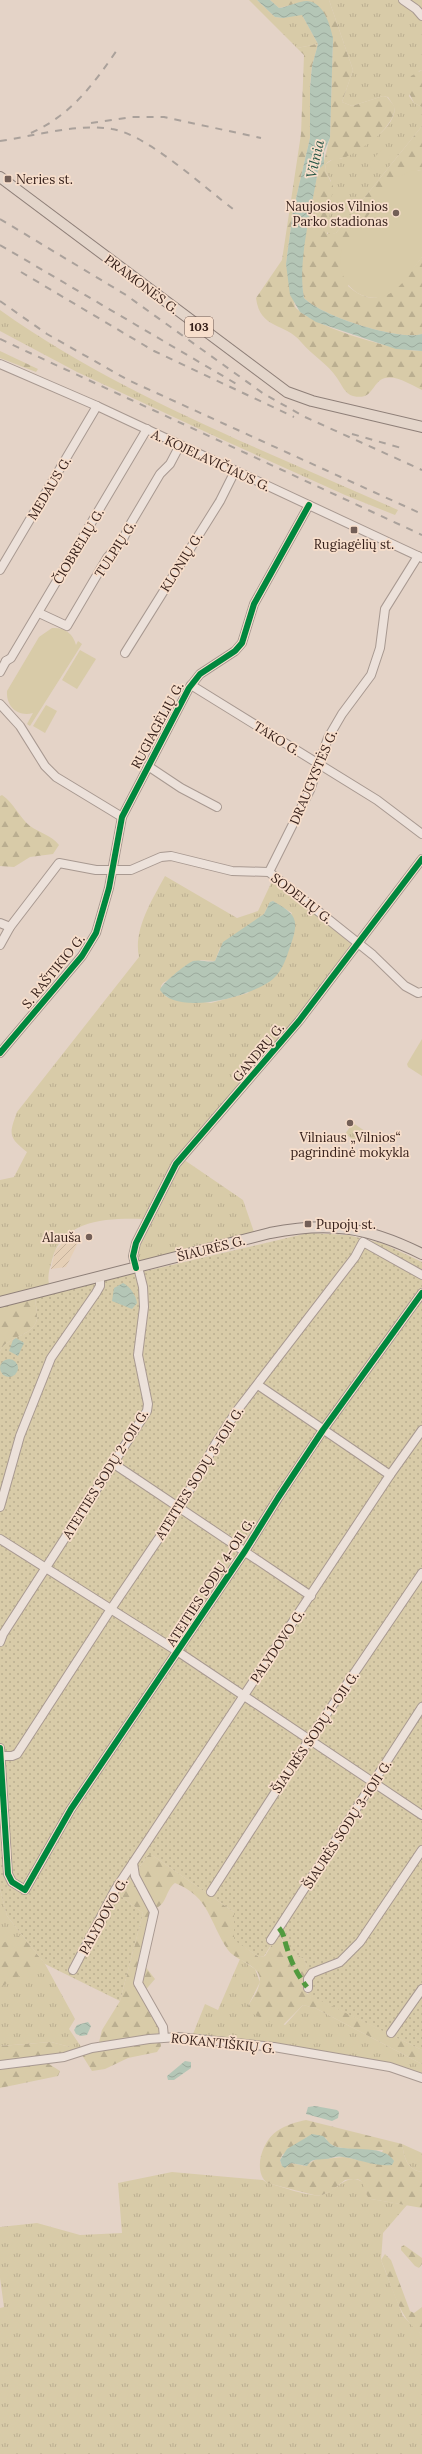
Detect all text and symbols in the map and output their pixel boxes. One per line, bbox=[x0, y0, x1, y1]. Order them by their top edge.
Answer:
water label: Vilnia bbox=[302, 138, 328, 180]
place label: Neries st. bbox=[16, 171, 73, 188]
marker: Neries st. bbox=[3, 174, 13, 184]
place label: Naujosios Vilnios Parko stadionas bbox=[285, 198, 388, 230]
marker: Naujosios Vilnios Parko stadionas bbox=[391, 208, 401, 218]
street label: PRAMONĖS G. bbox=[101, 251, 182, 318]
road number: 103 bbox=[185, 317, 213, 337]
street label: A. KOJELAVIČIAUS G. bbox=[148, 424, 273, 495]
street label: MEDAUS G. bbox=[24, 453, 75, 523]
street label: ČIOBRELIŲ G. bbox=[48, 505, 108, 587]
street label: TULPIŲ G. bbox=[91, 518, 140, 581]
marker: Rugiagėlių st. bbox=[349, 525, 359, 535]
street label: KLONIŲ G. bbox=[157, 529, 206, 595]
place label: Rugiagėlių st. bbox=[314, 536, 394, 553]
street label: RUGIAGĖLIŲ G. bbox=[127, 679, 188, 772]
street label: TAKO G. bbox=[250, 718, 303, 759]
street label: DRAUGYSTĖS G. bbox=[286, 727, 341, 827]
street label: SODELIŲ G. bbox=[268, 869, 336, 928]
street label: S. RAŠTIKIO G. bbox=[17, 930, 89, 1012]
street label: GANDRŲ G. bbox=[229, 1019, 288, 1085]
marker: Vilniaus „Vilnios“ pagrindinė mokykla bbox=[345, 1118, 355, 1128]
place label: Vilniaus „Vilnios“ pagrindinė mokykla bbox=[291, 1129, 410, 1161]
place label: Pupojų st. bbox=[316, 1216, 376, 1233]
marker: Pupojų st. bbox=[303, 1219, 313, 1229]
place label: Alauša bbox=[41, 1229, 81, 1246]
street label: ŠIAURĖS G. bbox=[175, 1231, 247, 1265]
marker: Alauša bbox=[84, 1232, 94, 1242]
street label: ATEITIES SODŲ 3-IOJI G. bbox=[151, 1404, 247, 1544]
street label: ATEITIES SODŲ 2-OJI G. bbox=[58, 1406, 152, 1543]
street label: ATEITIES SODŲ 4-OJI G. bbox=[162, 1515, 258, 1650]
street label: PALYDOVO G. bbox=[247, 1606, 308, 1686]
street label: ŠIAURĖS SODŲ 1-OJI G. bbox=[267, 1668, 363, 1796]
street label: ŠIAURĖS SODŲ 3-IOJI G. bbox=[299, 1756, 395, 1892]
street label: PALYDOVO G. bbox=[75, 1875, 132, 1958]
street label: ROKANTIŠKIŲ G. bbox=[170, 2029, 276, 2057]

